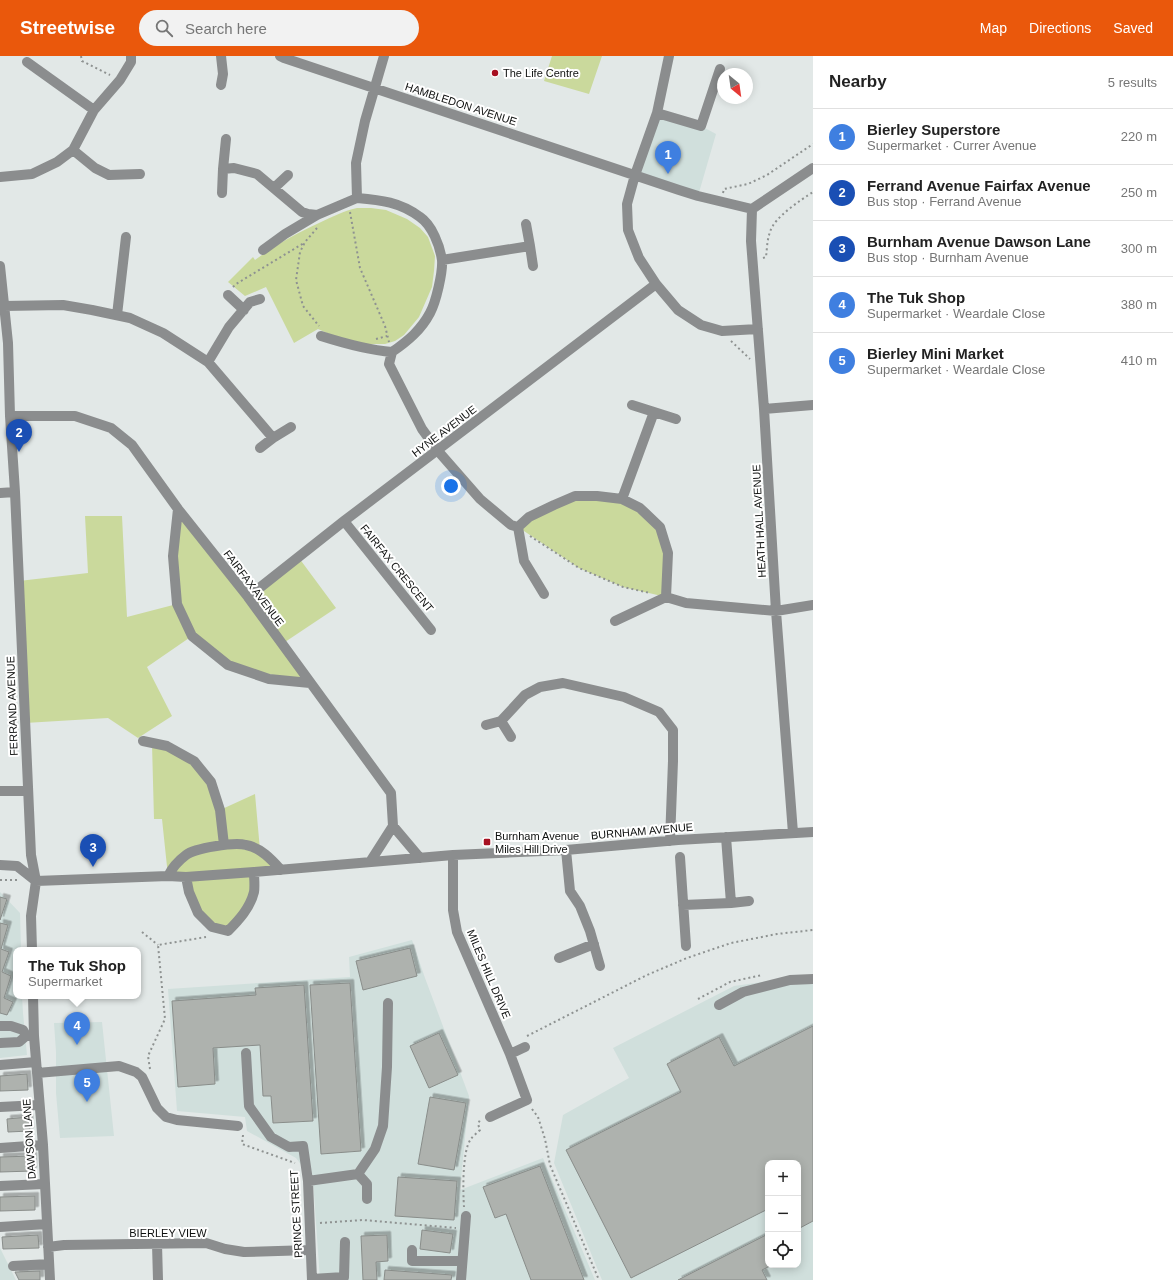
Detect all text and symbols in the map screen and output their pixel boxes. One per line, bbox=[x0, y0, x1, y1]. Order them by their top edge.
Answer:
search box bbox=[139, 10, 419, 46]
text: Streetwise bbox=[20, 17, 115, 38]
icon: search bbox=[153, 17, 175, 39]
text: Search here bbox=[185, 20, 267, 37]
text: Map bbox=[980, 20, 1007, 36]
text: Directions bbox=[1029, 20, 1091, 36]
text: Saved bbox=[1113, 20, 1153, 36]
place label: The Life Centre bbox=[503, 67, 579, 79]
marker: The Life Centre bbox=[490, 68, 500, 78]
north arrow bbox=[717, 68, 753, 104]
text: Nearby bbox=[829, 72, 887, 91]
text: 5 results bbox=[1108, 75, 1157, 90]
street label: HAMBLEDON AVENUE bbox=[404, 80, 518, 128]
text: Bierley Superstore bbox=[867, 121, 1000, 138]
text: 1 bbox=[838, 129, 846, 144]
text: 220 m bbox=[1121, 129, 1157, 144]
text: Supermarket · Currer Avenue bbox=[867, 138, 1037, 153]
pin: 1 bbox=[655, 141, 681, 174]
text: Ferrand Avenue Fairfax Avenue bbox=[867, 177, 1091, 194]
text: 2 bbox=[838, 185, 846, 200]
text: 250 m bbox=[1121, 185, 1157, 200]
text: Bus stop · Ferrand Avenue bbox=[867, 194, 1021, 209]
text: Burnham Avenue Dawson Lane bbox=[867, 233, 1091, 250]
text: 3 bbox=[838, 241, 846, 256]
text: 300 m bbox=[1121, 241, 1157, 256]
text: Bus stop · Burnham Avenue bbox=[867, 250, 1029, 265]
text: The Tuk Shop bbox=[867, 289, 965, 306]
text: 4 bbox=[838, 297, 846, 312]
text: 380 m bbox=[1121, 297, 1157, 312]
text: Supermarket · Weardale Close bbox=[867, 306, 1045, 321]
text: Bierley Mini Market bbox=[867, 345, 1004, 362]
text: 5 bbox=[838, 353, 846, 368]
text: 410 m bbox=[1121, 353, 1157, 368]
text: Supermarket · Weardale Close bbox=[867, 362, 1045, 377]
street label: HYNE AVENUE bbox=[409, 403, 479, 459]
pin: 2 bbox=[6, 419, 32, 452]
street label: HEATH HALL AVENUE bbox=[750, 464, 768, 578]
your location bbox=[441, 476, 461, 496]
street label: FAIRFAX CRESCENT bbox=[358, 522, 436, 614]
street label: FAIRFAX AVENUE bbox=[221, 548, 287, 628]
street label: FERRAND AVENUE bbox=[4, 656, 20, 756]
street label: BURNHAM AVENUE bbox=[590, 821, 694, 841]
place label: Burnham Avenue Miles Hill Drive bbox=[495, 830, 579, 855]
pin: 3 bbox=[80, 834, 106, 867]
marker: Burnham Avenue Miles Hill Drive bbox=[482, 837, 492, 847]
street label: MILES HILL DRIVE bbox=[465, 928, 513, 1020]
popup bbox=[13, 947, 141, 999]
text: The Tuk Shop bbox=[28, 957, 126, 974]
text: Supermarket bbox=[28, 974, 102, 989]
pin: 4 bbox=[64, 1012, 90, 1045]
pin: 5 bbox=[74, 1069, 100, 1102]
street label: DAWSON LANE bbox=[20, 1098, 38, 1180]
map controls bbox=[765, 1160, 801, 1268]
button: + bbox=[765, 1160, 801, 1196]
street label: PRINCE STREET bbox=[288, 1169, 304, 1258]
button: − bbox=[765, 1196, 801, 1232]
street label: BIERLEY VIEW bbox=[129, 1227, 207, 1239]
button: locate bbox=[765, 1232, 801, 1268]

